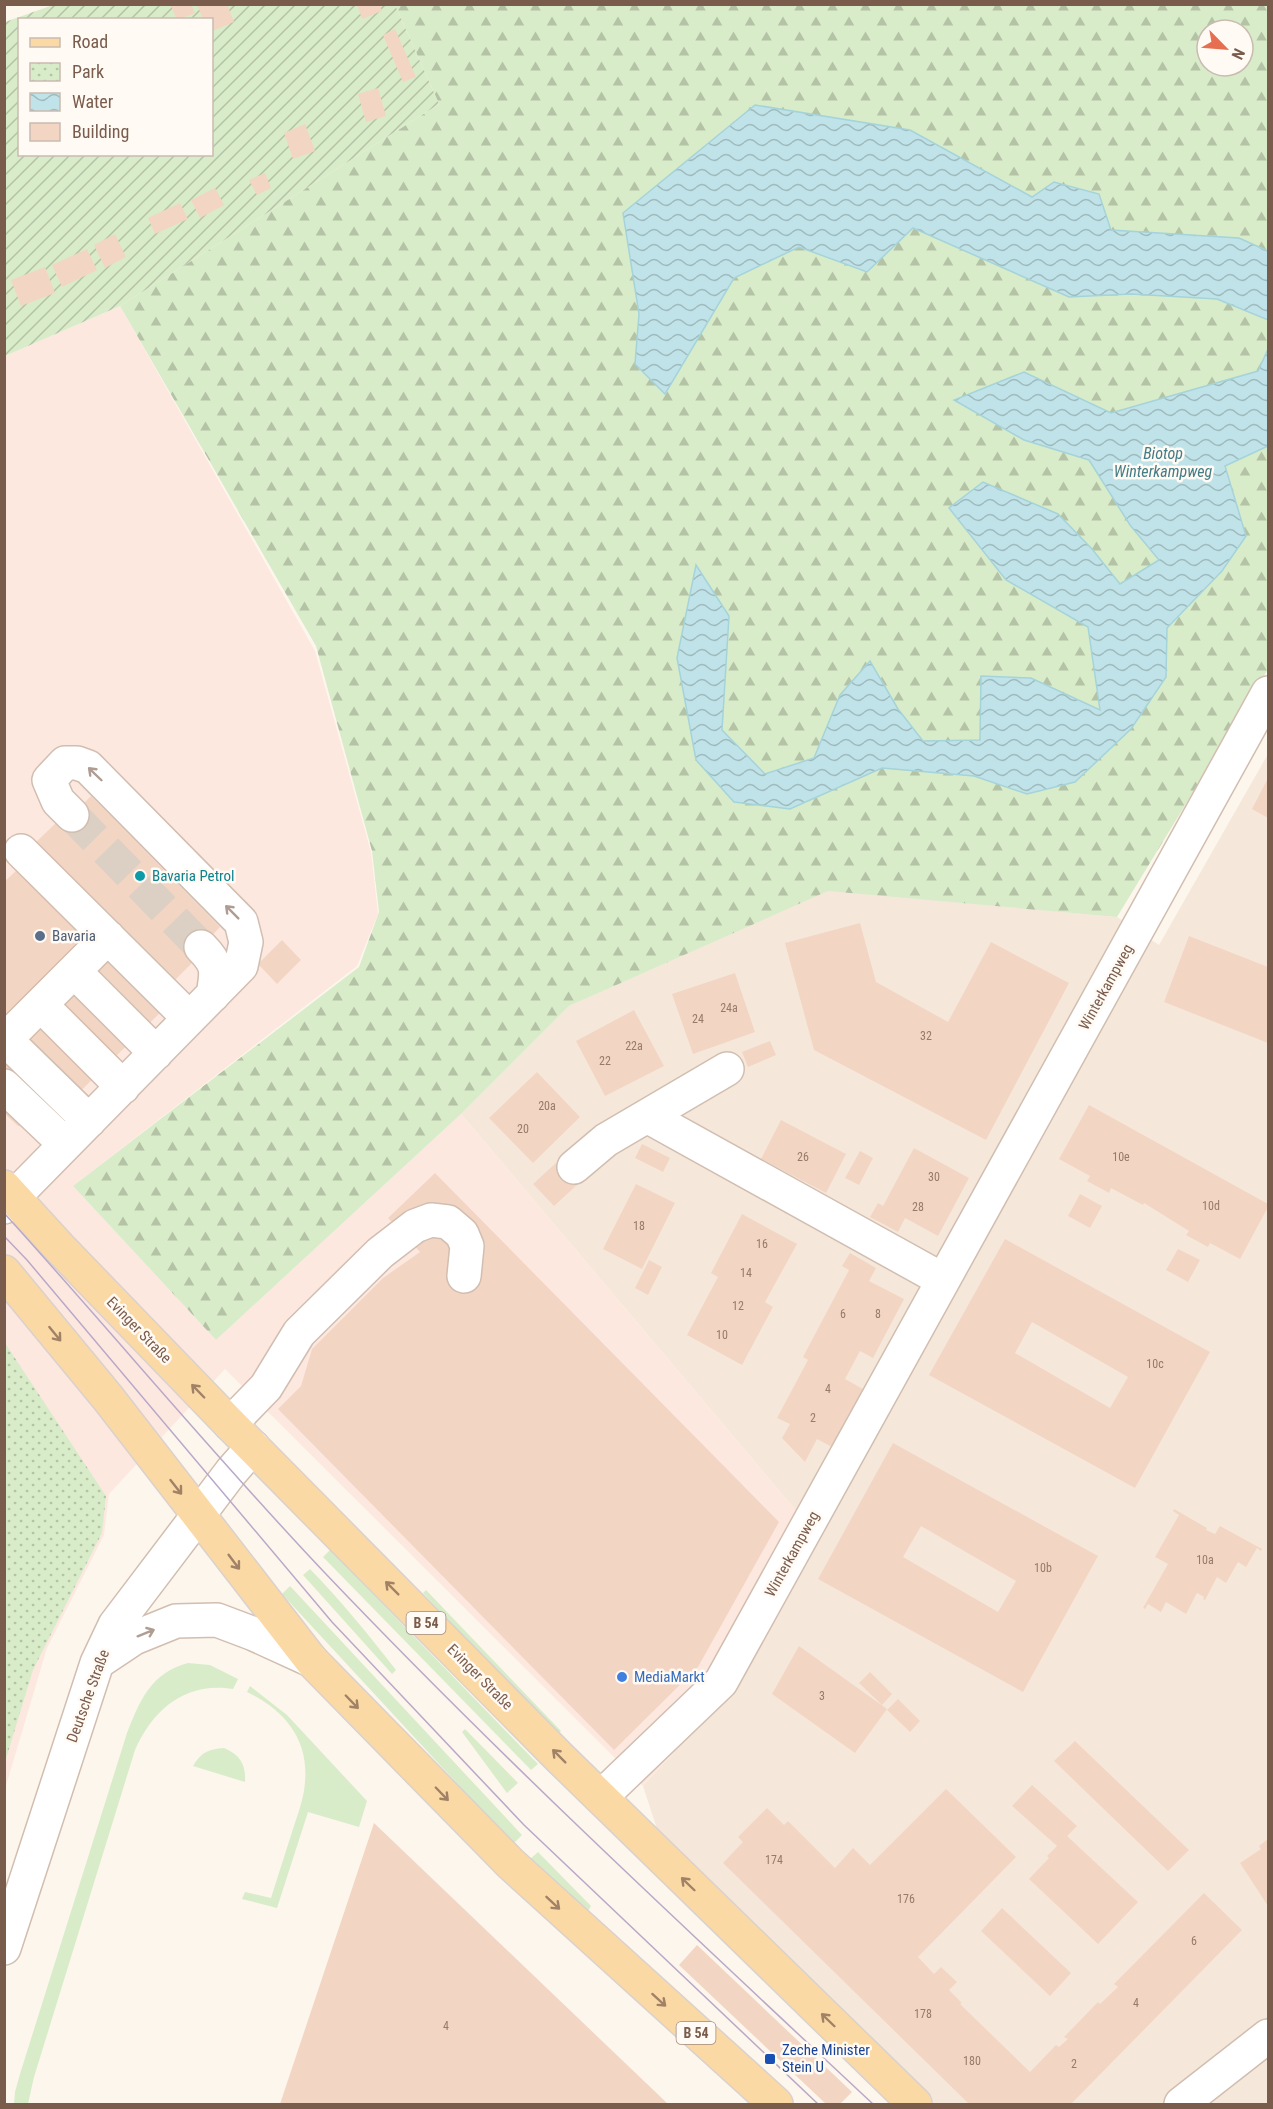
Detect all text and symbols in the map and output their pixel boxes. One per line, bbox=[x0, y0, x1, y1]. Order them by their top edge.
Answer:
legend bbox=[18, 18, 213, 156]
north arrow bbox=[1195, 18, 1255, 78]
text: Road bbox=[72, 31, 108, 52]
text: N bbox=[1227, 46, 1249, 63]
text: Park bbox=[72, 61, 104, 82]
text: Water bbox=[72, 91, 114, 112]
text: Building bbox=[72, 121, 129, 142]
water label: Biotop Winterkampweg bbox=[1114, 444, 1212, 481]
one-way arrow bbox=[87, 766, 102, 781]
place label: Bavaria Petrol bbox=[152, 867, 234, 885]
marker: Bavaria Petrol bbox=[133, 869, 147, 883]
one-way arrow bbox=[224, 905, 239, 920]
place label: Bavaria bbox=[52, 927, 96, 945]
marker: Bavaria bbox=[33, 929, 47, 943]
street label: Winterkampweg bbox=[1075, 941, 1137, 1033]
house number: 24a bbox=[720, 1001, 738, 1015]
house number: 24 bbox=[692, 1012, 704, 1026]
house number: 32 bbox=[920, 1029, 932, 1043]
house number: 22a bbox=[625, 1039, 643, 1053]
house number: 22 bbox=[599, 1054, 611, 1068]
house number: 20a bbox=[538, 1099, 556, 1113]
house number: 20 bbox=[517, 1122, 529, 1136]
house number: 26 bbox=[797, 1150, 809, 1164]
house number: 10e bbox=[1112, 1150, 1130, 1164]
house number: 30 bbox=[928, 1170, 940, 1184]
house number: 10d bbox=[1202, 1199, 1220, 1213]
house number: 28 bbox=[912, 1200, 924, 1214]
house number: 18 bbox=[633, 1219, 645, 1233]
house number: 16 bbox=[756, 1237, 768, 1251]
house number: 14 bbox=[740, 1266, 752, 1280]
street label: Evinger Straße bbox=[103, 1293, 175, 1367]
house number: 12 bbox=[732, 1299, 744, 1313]
house number: 6 bbox=[840, 1307, 846, 1321]
house number: 8 bbox=[875, 1307, 881, 1321]
one-way arrow bbox=[49, 1325, 62, 1341]
house number: 10 bbox=[716, 1328, 728, 1342]
house number: 10c bbox=[1146, 1357, 1164, 1371]
house number: 4 bbox=[825, 1382, 831, 1396]
one-way arrow bbox=[191, 1383, 205, 1398]
house number: 2 bbox=[810, 1411, 816, 1425]
one-way arrow bbox=[170, 1478, 183, 1494]
street label: Winterkampweg bbox=[761, 1508, 823, 1600]
house number: 10a bbox=[1196, 1553, 1214, 1567]
one-way arrow bbox=[227, 1554, 240, 1570]
house number: 10b bbox=[1034, 1561, 1052, 1575]
one-way arrow bbox=[385, 1580, 399, 1595]
road number: B 54 bbox=[406, 1612, 446, 1634]
one-way arrow bbox=[137, 1627, 155, 1638]
street label: Evinger Straße bbox=[443, 1640, 517, 1714]
street label: Deutsche Straße bbox=[63, 1647, 113, 1745]
place label: MediaMarkt bbox=[634, 1668, 705, 1686]
marker: MediaMarkt bbox=[615, 1670, 629, 1684]
house number: 3 bbox=[819, 1689, 825, 1703]
one-way arrow bbox=[344, 1694, 359, 1709]
one-way arrow bbox=[551, 1749, 566, 1764]
one-way arrow bbox=[434, 1786, 449, 1801]
house number: 174 bbox=[765, 1853, 783, 1867]
one-way arrow bbox=[681, 1877, 696, 1891]
house number: 176 bbox=[897, 1892, 915, 1906]
one-way arrow bbox=[545, 1896, 560, 1910]
house number: 6 bbox=[1191, 1934, 1197, 1948]
one-way arrow bbox=[651, 1993, 666, 2007]
house number: 4 bbox=[1133, 1996, 1139, 2010]
house number: 178 bbox=[914, 2007, 932, 2021]
one-way arrow bbox=[821, 2013, 836, 2027]
house number: 4 bbox=[443, 2019, 449, 2033]
road number: B 54 bbox=[676, 2022, 716, 2044]
place label: Zeche Minister Stein U bbox=[782, 2041, 870, 2076]
marker: Zeche Minister Stein U bbox=[763, 2052, 777, 2066]
house number: 180 bbox=[963, 2054, 981, 2068]
house number: 2 bbox=[1071, 2057, 1077, 2071]

